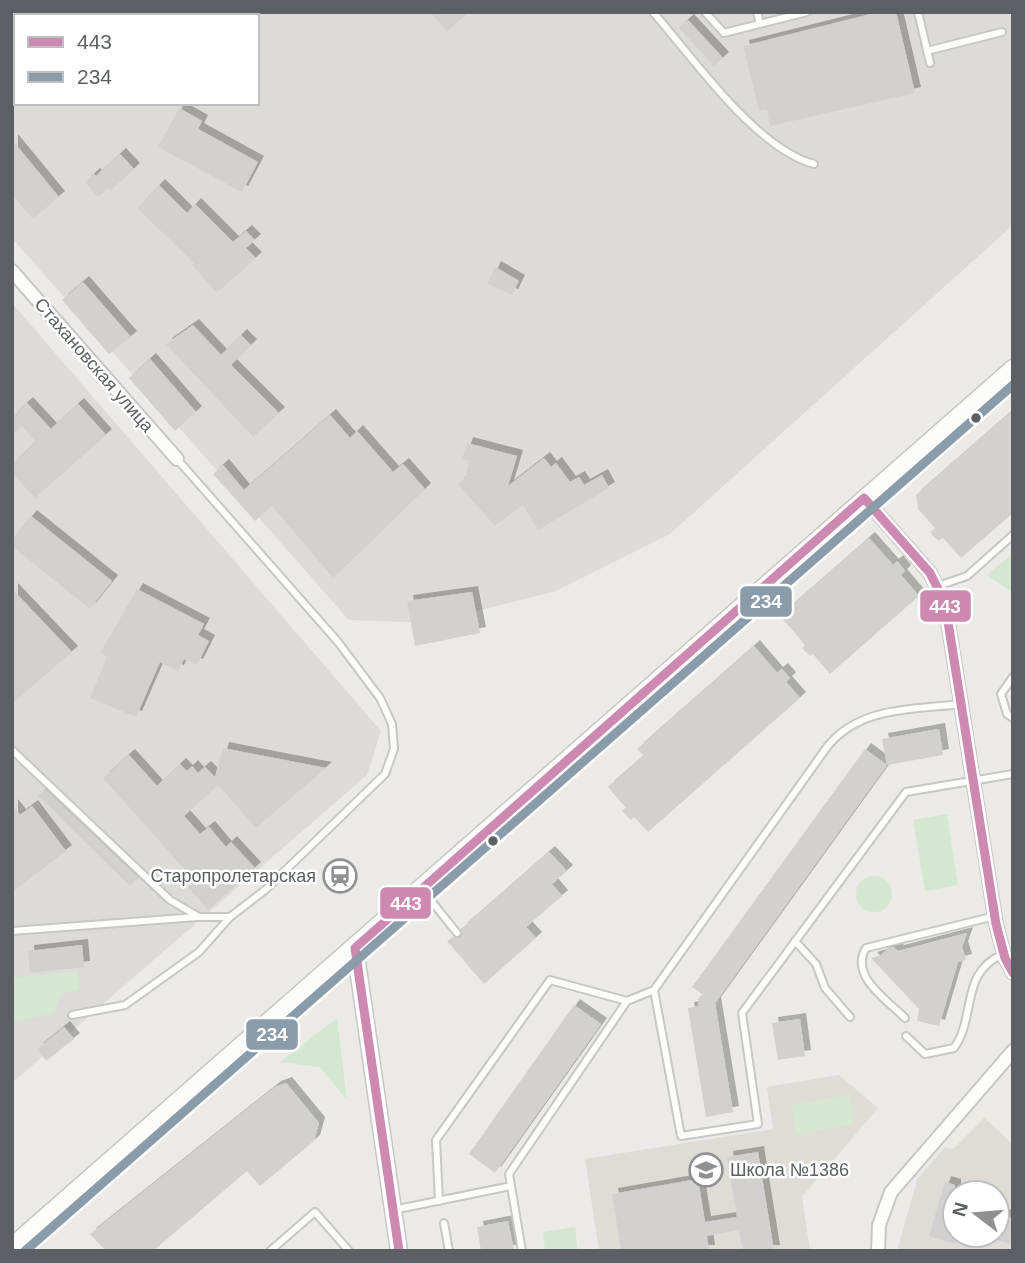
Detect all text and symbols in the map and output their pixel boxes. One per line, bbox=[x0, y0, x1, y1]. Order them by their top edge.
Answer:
legend bbox=[14, 14, 259, 105]
text: 443 bbox=[77, 30, 112, 53]
text: 234 bbox=[77, 65, 112, 88]
street label: Стахановская улица bbox=[30, 294, 158, 437]
unlabelled marker bbox=[969, 411, 983, 425]
line badge: 234 bbox=[739, 585, 793, 618]
line badge: 443 bbox=[919, 589, 972, 623]
text: 234 bbox=[750, 591, 782, 612]
text: 443 bbox=[929, 596, 961, 617]
unlabelled marker bbox=[486, 834, 500, 848]
station icon: Старопролетарская bbox=[321, 857, 359, 895]
place label: Старопролетарская bbox=[151, 866, 316, 886]
line badge: 443 bbox=[379, 886, 432, 920]
text: 443 bbox=[390, 893, 422, 914]
line badge: 234 bbox=[245, 1018, 299, 1051]
text: 234 bbox=[256, 1024, 288, 1045]
school or university icon: Школа №1386 bbox=[687, 1151, 725, 1189]
place label: Школа №1386 bbox=[730, 1160, 849, 1180]
north arrow bbox=[941, 1179, 1011, 1249]
text: N bbox=[948, 1200, 972, 1219]

